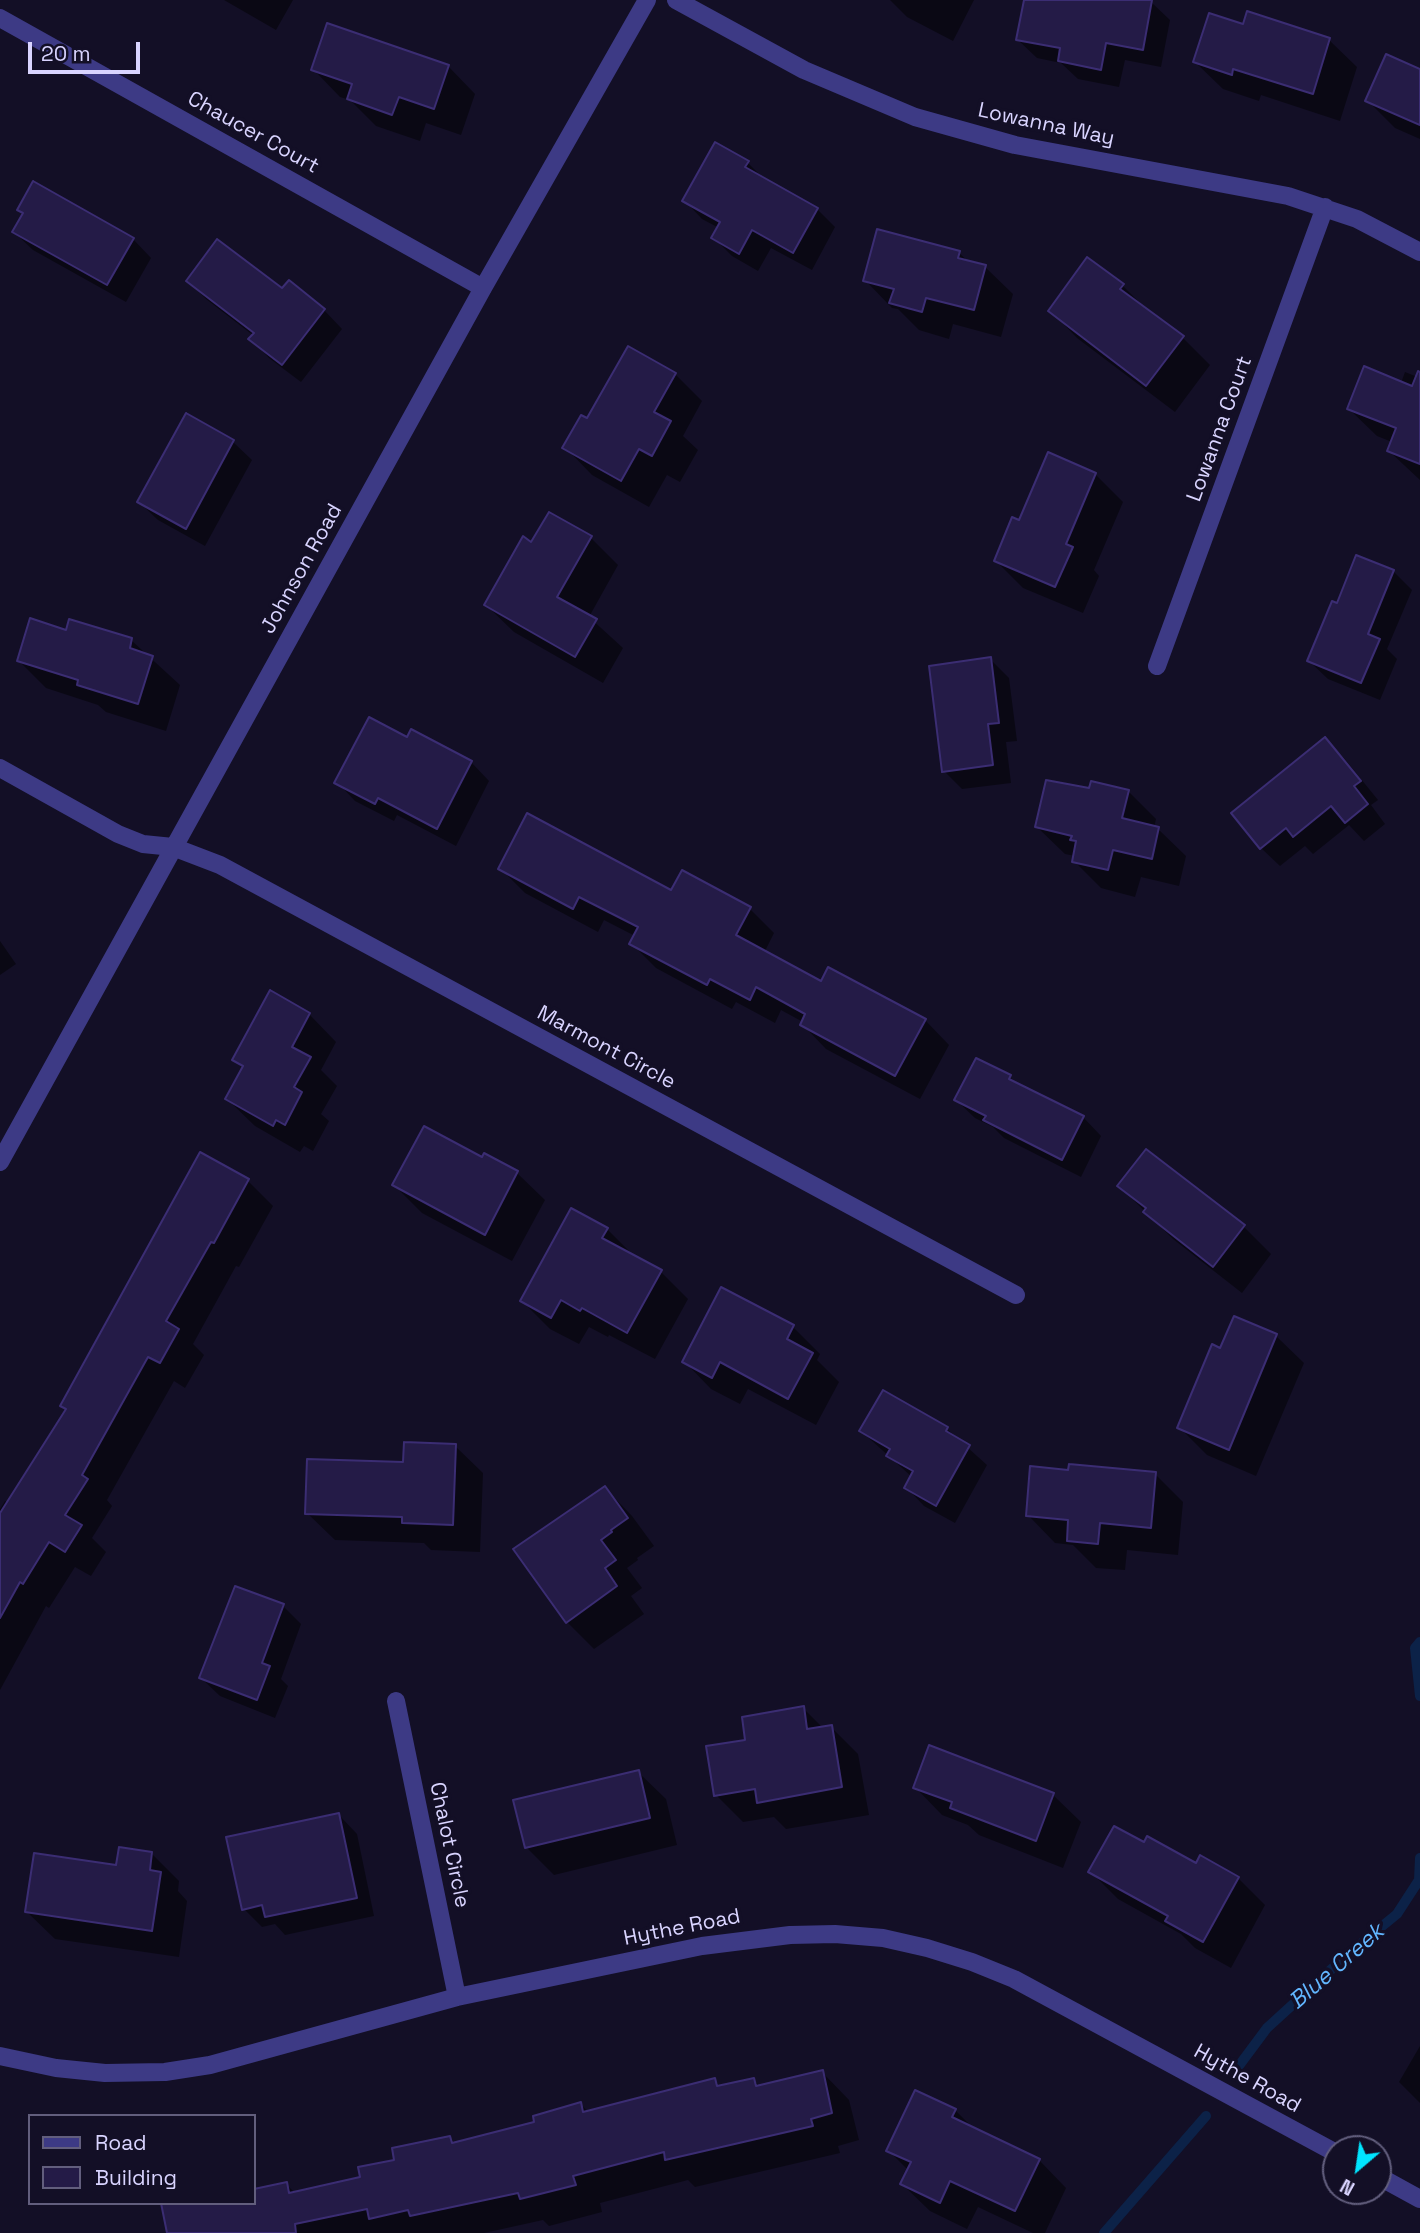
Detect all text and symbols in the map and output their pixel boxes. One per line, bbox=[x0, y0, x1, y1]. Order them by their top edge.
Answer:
scale bar bbox=[32, 28, 144, 72]
text: 20 m bbox=[41, 40, 91, 67]
street label: Chaucer Court bbox=[183, 87, 323, 179]
street label: Lowanna Way bbox=[975, 98, 1117, 152]
street label: Lowanna Court bbox=[1182, 353, 1258, 505]
street label: Johnson Road bbox=[256, 500, 348, 638]
street label: Marmont Circle bbox=[532, 1001, 680, 1095]
street label: Chalot Circle bbox=[423, 1780, 475, 1910]
street label: Hythe Road bbox=[621, 1904, 743, 1952]
water label: Blue Creek bbox=[1284, 1918, 1390, 2016]
street label: Hythe Road bbox=[1189, 2039, 1305, 2119]
legend bbox=[28, 2114, 256, 2205]
text: Road bbox=[95, 2129, 147, 2156]
north arrow bbox=[1322, 2135, 1392, 2205]
text: Building bbox=[95, 2164, 177, 2191]
text: N bbox=[1336, 2173, 1359, 2201]

